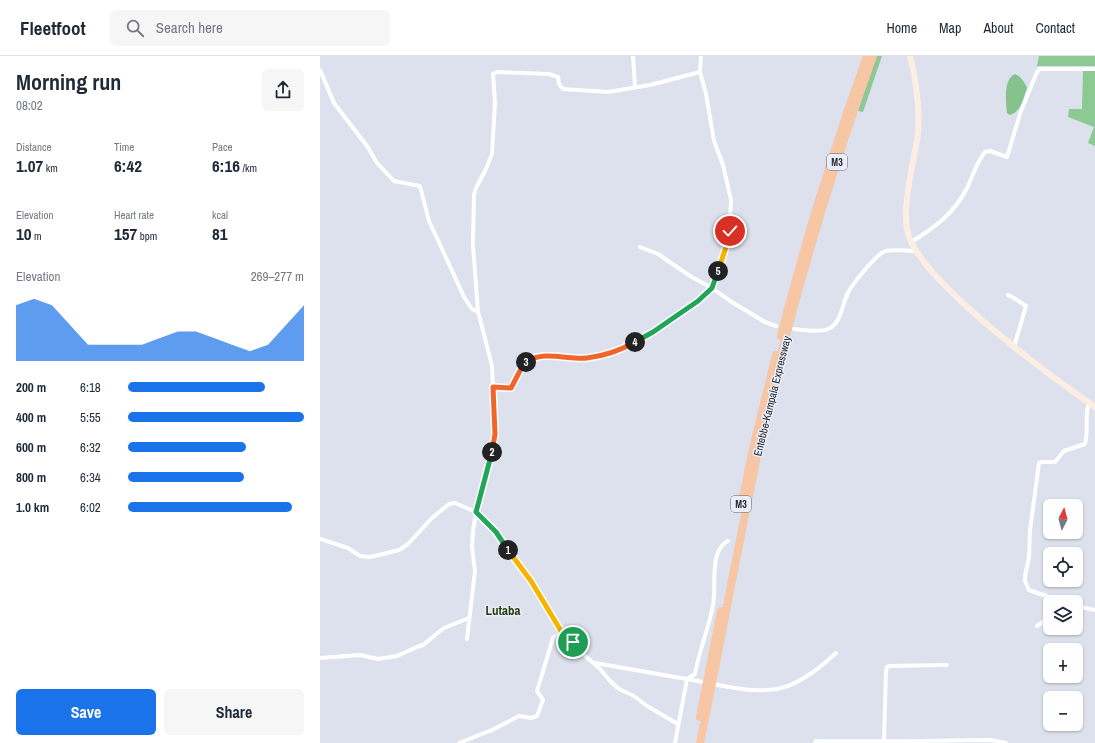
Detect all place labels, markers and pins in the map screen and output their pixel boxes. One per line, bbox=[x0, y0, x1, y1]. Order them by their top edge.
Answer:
pin bbox=[713, 214, 747, 248]
pin: 5 bbox=[708, 261, 728, 281]
pin: 4 bbox=[625, 332, 645, 352]
pin: 3 bbox=[516, 352, 536, 372]
pin: 2 bbox=[482, 442, 502, 462]
pin: 1 bbox=[498, 540, 518, 560]
pin bbox=[556, 625, 590, 659]

